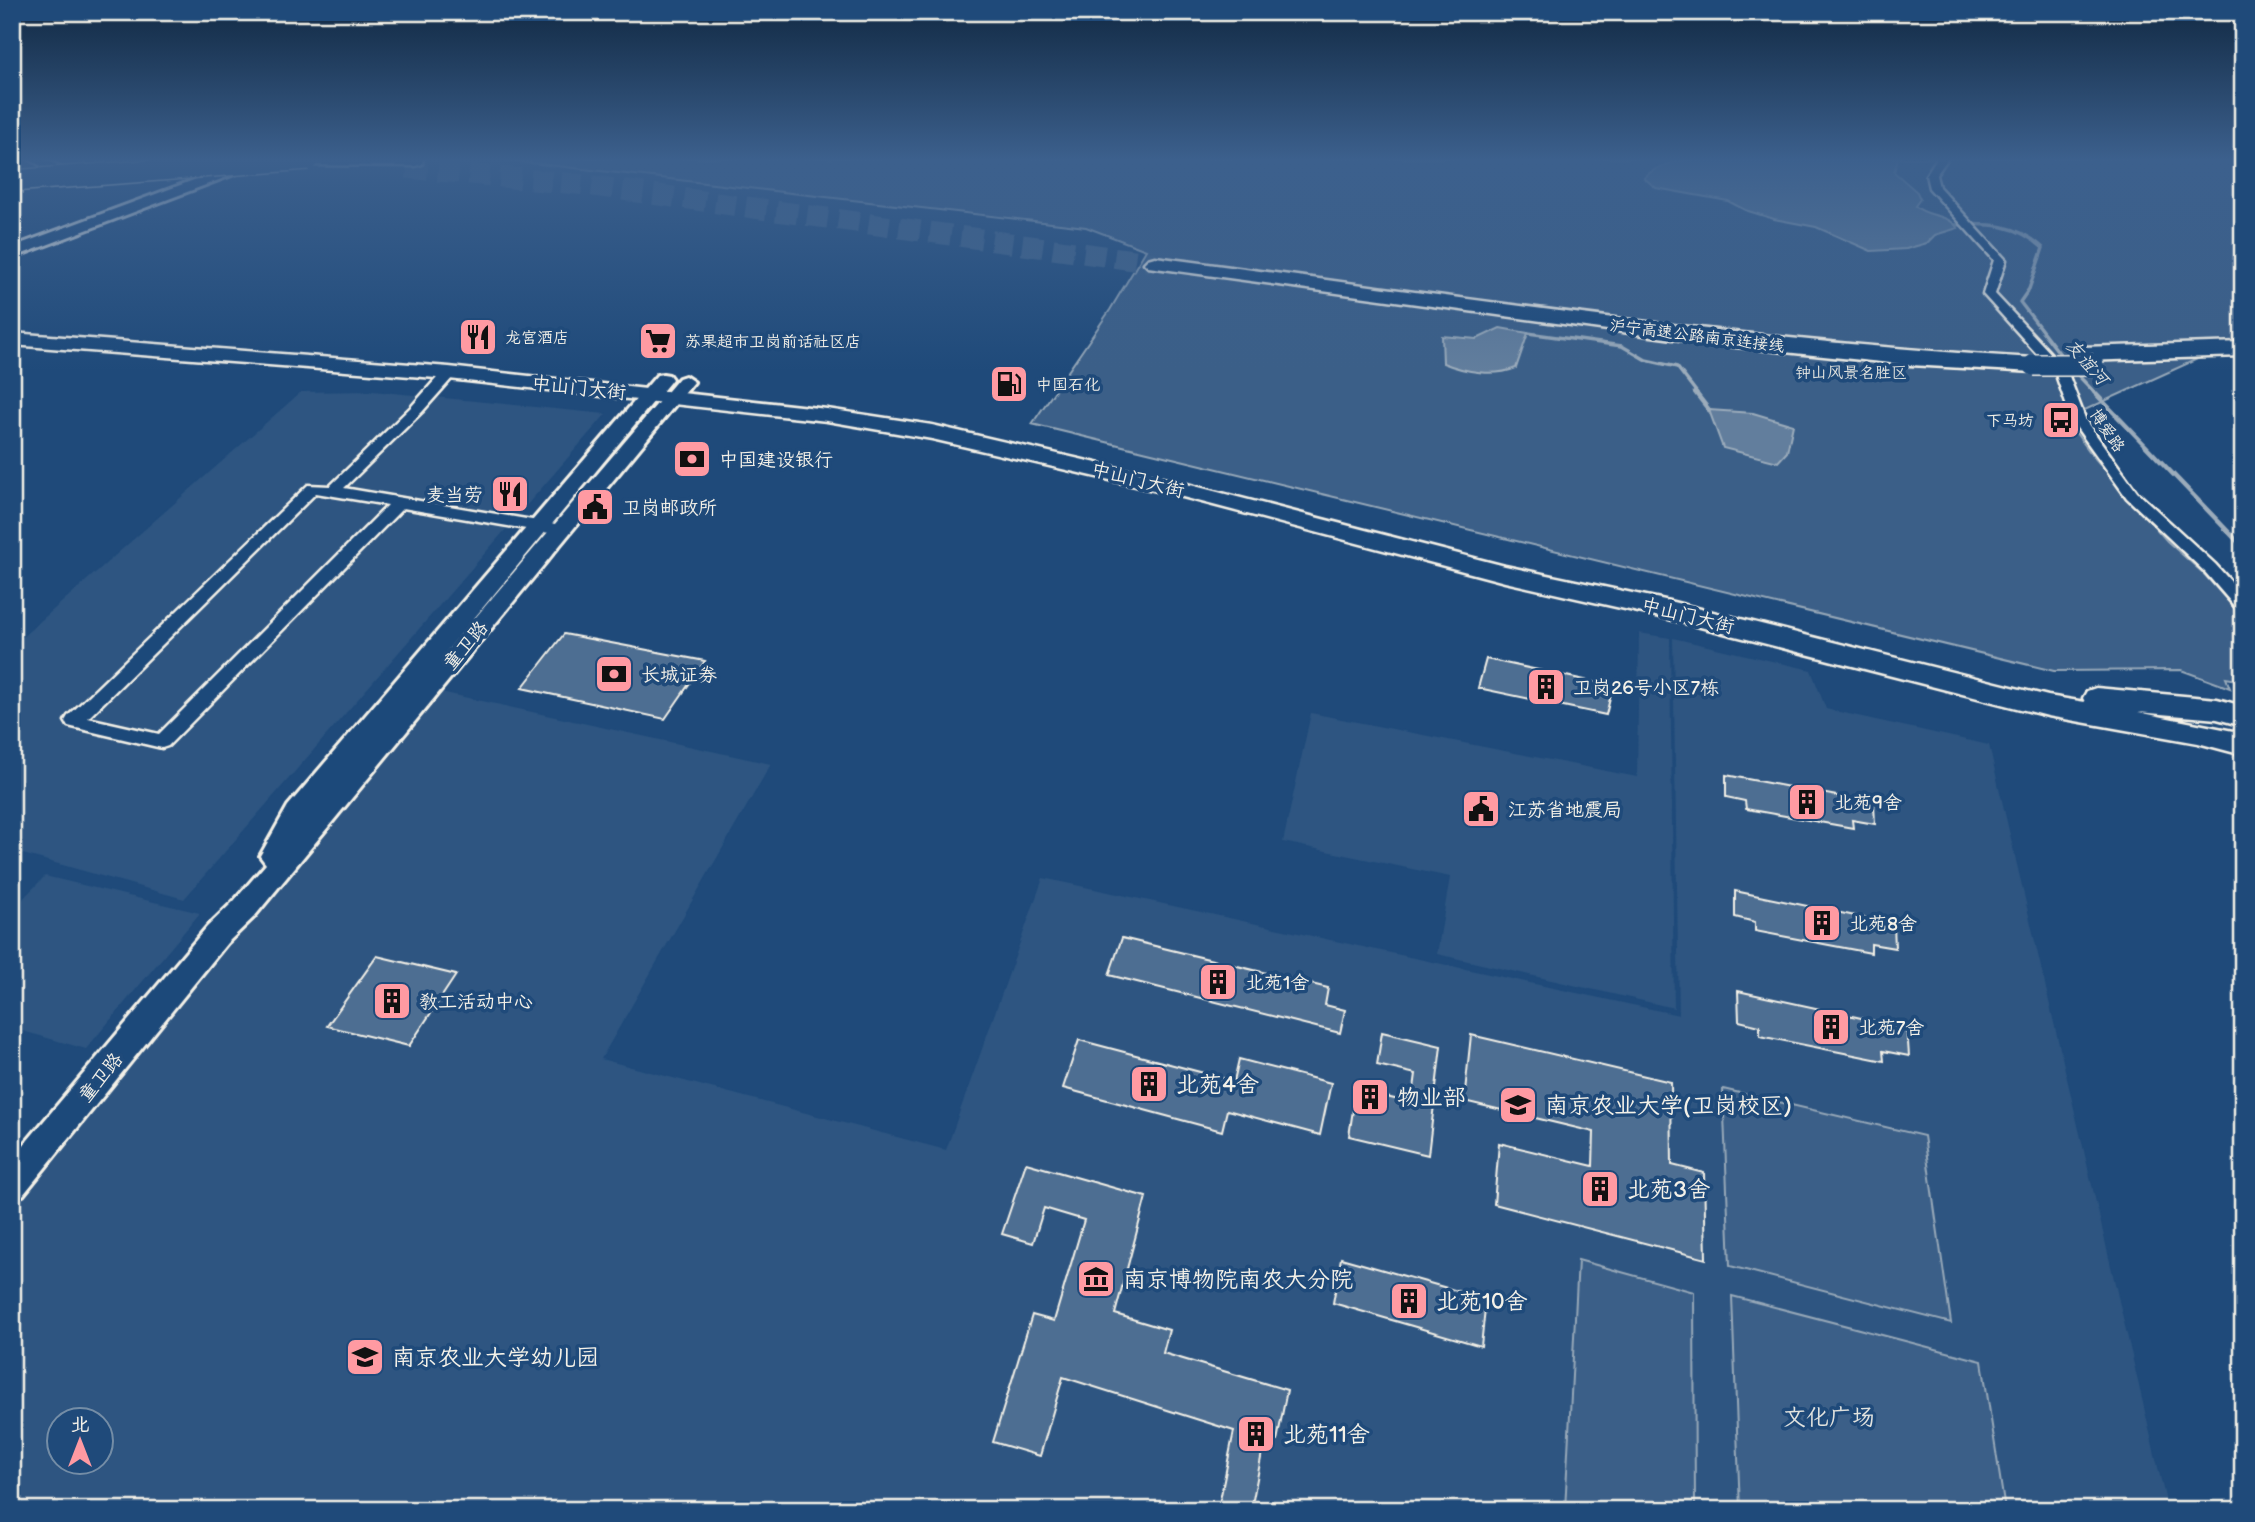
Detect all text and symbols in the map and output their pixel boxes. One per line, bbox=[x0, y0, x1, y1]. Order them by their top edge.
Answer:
restaurant icon: 龙宫酒店 bbox=[457, 316, 499, 358]
street label: 沪宁高速公路南京连接线 bbox=[1608, 316, 1785, 357]
supermarket icon: 苏果超市卫岗前话社区店 bbox=[637, 320, 679, 362]
place label: 龙宫酒店 bbox=[505, 329, 569, 348]
place label: 苏果超市卫岗前话社区店 bbox=[685, 333, 861, 352]
water label: 友谊河 bbox=[2061, 335, 2114, 392]
fuel station icon: 中国石化 bbox=[988, 363, 1030, 405]
park label: 钟山风景名胜区 bbox=[1795, 364, 1907, 383]
street label: 中山门大街 bbox=[530, 372, 627, 405]
place label: 中国石化 bbox=[1036, 376, 1100, 395]
bus stop icon: 下马坊 bbox=[2040, 399, 2082, 441]
street label: 博爱路 bbox=[2085, 406, 2128, 456]
place label: 下马坊 bbox=[1986, 412, 2034, 431]
bank icon: 中国建设银行 bbox=[671, 438, 713, 480]
place label: 中国建设银行 bbox=[719, 449, 833, 472]
street label: 中山门大街 bbox=[1089, 458, 1187, 503]
restaurant icon: 麦当劳 bbox=[489, 473, 531, 515]
place label: 麦当劳 bbox=[426, 484, 483, 507]
public building icon: 卫岗邮政所 bbox=[574, 486, 616, 528]
place label: 卫岗邮政所 bbox=[622, 497, 717, 520]
street label: 中山门大街 bbox=[1639, 594, 1737, 639]
street label: 童卫路 bbox=[439, 617, 493, 675]
bank icon: 长城证券 bbox=[593, 653, 635, 695]
place label: 长城证券 bbox=[641, 664, 717, 687]
building icon: 卫岗26号小区7栋 bbox=[1525, 666, 1567, 708]
place label: 卫岗26号小区7栋 bbox=[1573, 677, 1719, 700]
building icon: 北苑9舍 bbox=[1786, 781, 1828, 823]
public building icon: 江苏省地震局 bbox=[1460, 788, 1502, 830]
place label: 北苑9舍 bbox=[1834, 792, 1902, 815]
place label: 江苏省地震局 bbox=[1508, 799, 1622, 822]
building icon: 北苑8舍 bbox=[1801, 902, 1843, 944]
place label: 北苑8舍 bbox=[1849, 913, 1917, 936]
building icon: 北苑1舍 bbox=[1197, 961, 1239, 1003]
place label: 北苑1舍 bbox=[1245, 972, 1309, 995]
building icon: 教工活动中心 bbox=[371, 980, 413, 1022]
place label: 教工活动中心 bbox=[419, 991, 533, 1014]
building icon: 北苑7舍 bbox=[1810, 1006, 1852, 1048]
place label: 北苑7舍 bbox=[1858, 1017, 1924, 1040]
street label: 童卫路 bbox=[74, 1049, 128, 1107]
building icon: 北苑4舍 bbox=[1128, 1063, 1170, 1105]
place label: 北苑4舍 bbox=[1176, 1071, 1259, 1099]
building icon: 物业部 bbox=[1349, 1076, 1391, 1118]
place label: 物业部 bbox=[1397, 1084, 1466, 1112]
school or university icon: 南京农业大学(卫岗校区) bbox=[1497, 1084, 1539, 1126]
place label: 南京农业大学(卫岗校区) bbox=[1545, 1092, 1792, 1120]
building icon: 北苑3舍 bbox=[1579, 1168, 1621, 1210]
place label: 北苑3舍 bbox=[1627, 1176, 1710, 1204]
museum icon: 南京博物院南农大分院 bbox=[1075, 1258, 1117, 1300]
place label: 南京博物院南农大分院 bbox=[1123, 1266, 1353, 1294]
building icon: 北苑10舍 bbox=[1388, 1280, 1430, 1322]
place label: 北苑10舍 bbox=[1436, 1288, 1527, 1316]
school or university icon: 南京农业大学幼儿园 bbox=[344, 1336, 386, 1378]
place label: 南京农业大学幼儿园 bbox=[392, 1344, 599, 1372]
park label: 文化广场 bbox=[1783, 1404, 1875, 1432]
north arrow bbox=[46, 1406, 116, 1476]
building icon: 北苑11舍 bbox=[1235, 1413, 1277, 1455]
text: 北 bbox=[70, 1414, 90, 1437]
place label: 北苑11舍 bbox=[1283, 1421, 1370, 1449]

